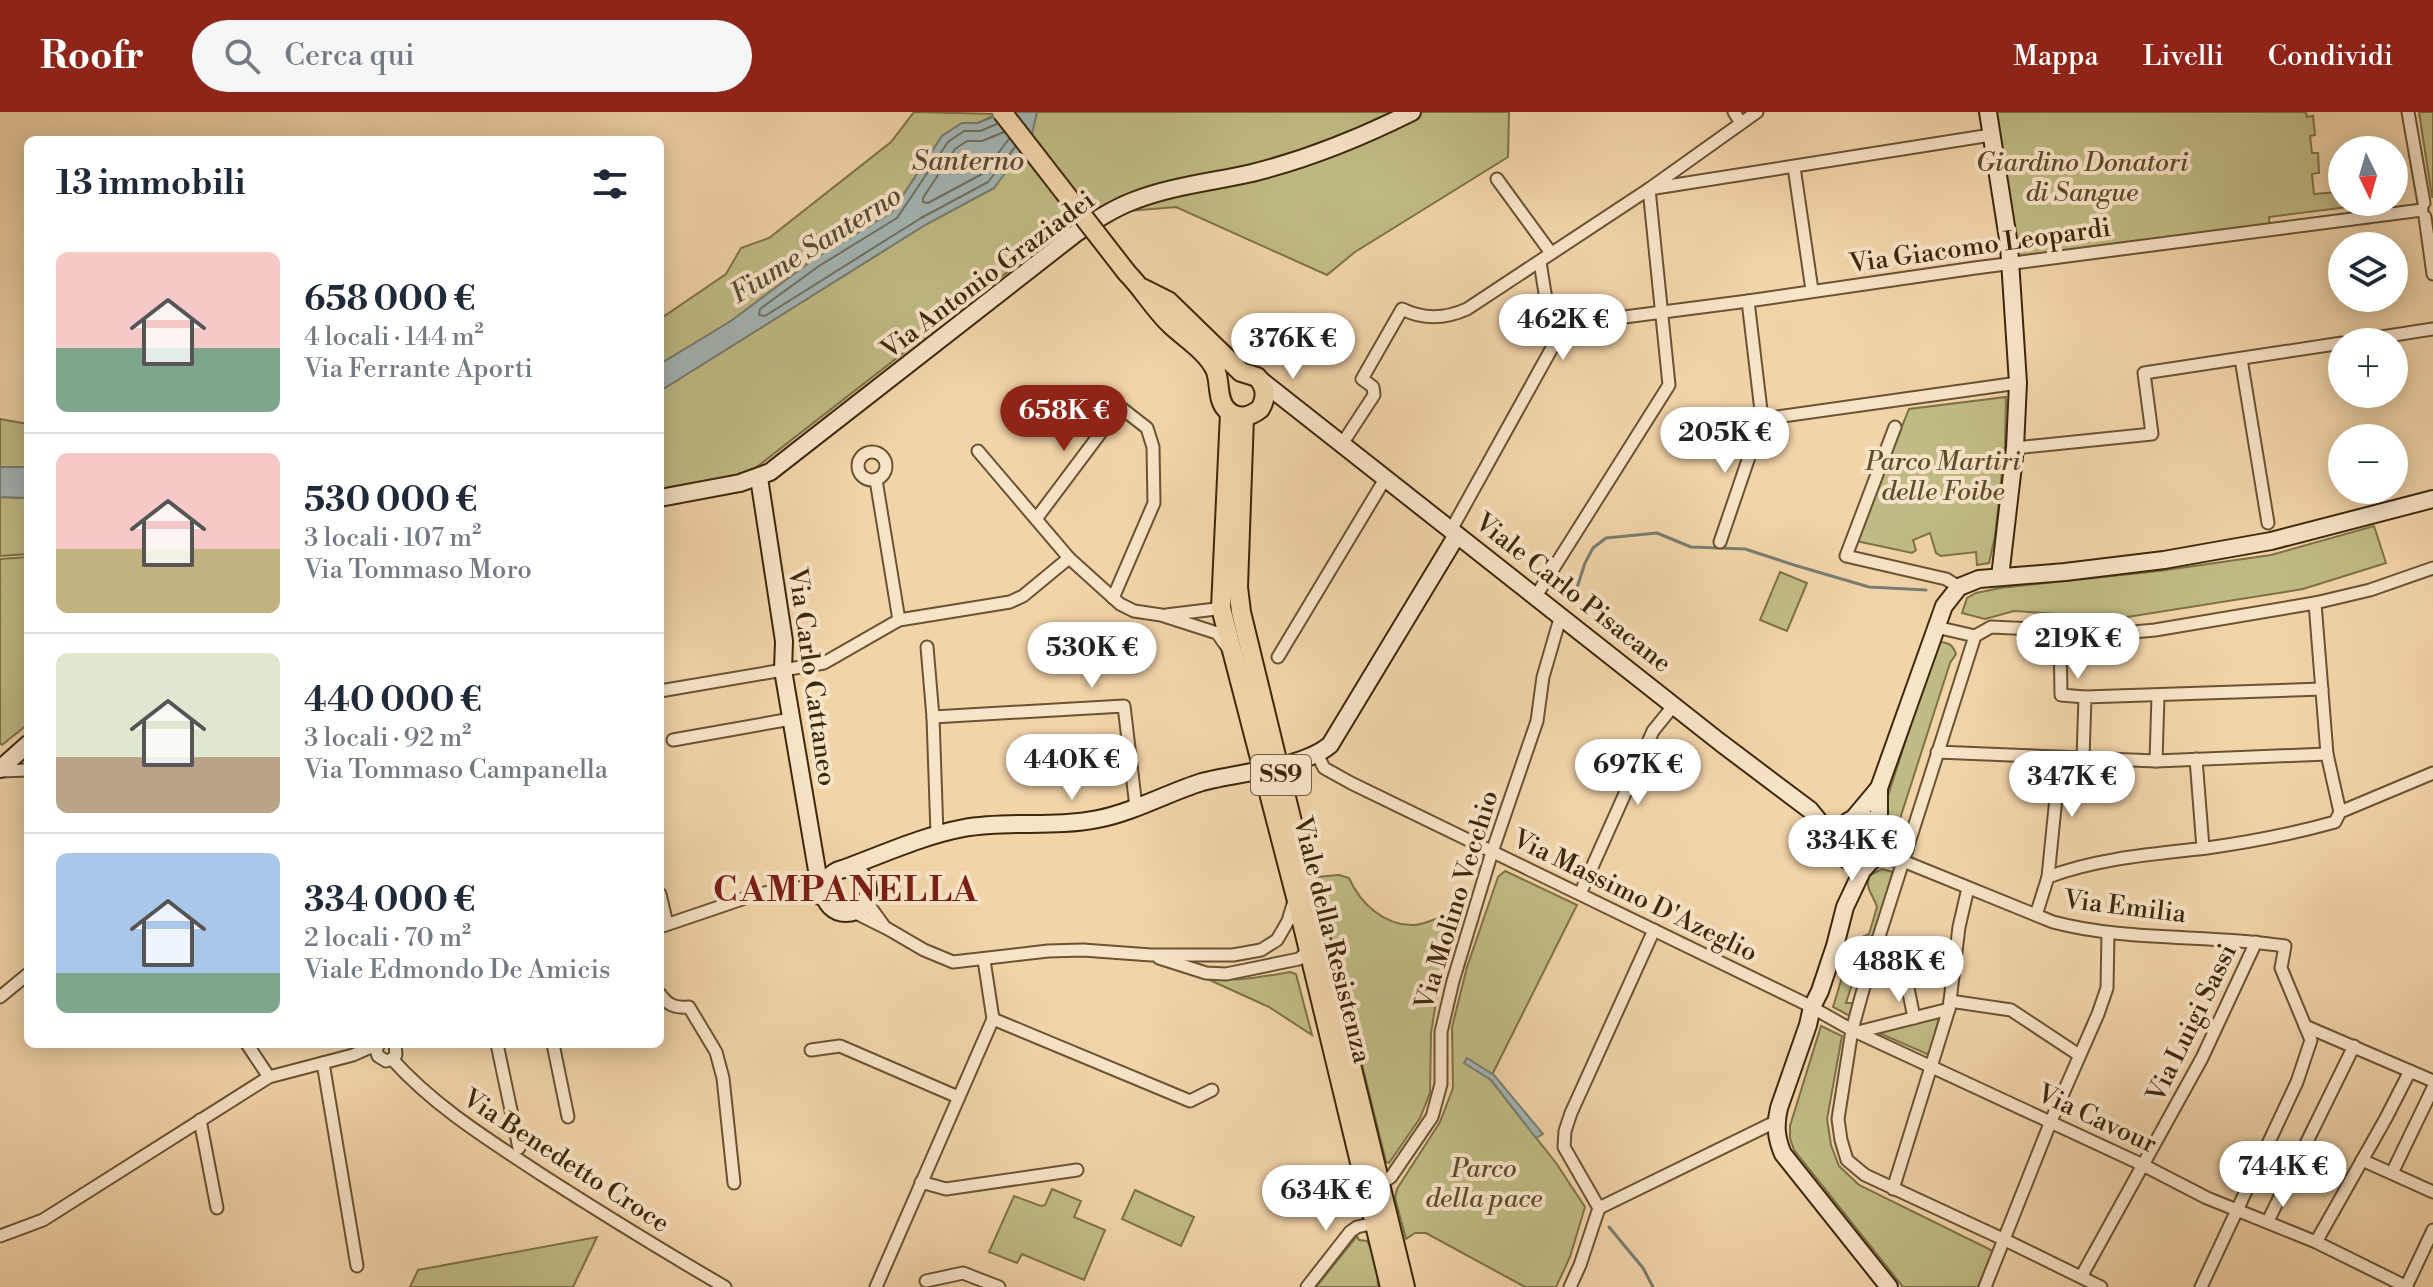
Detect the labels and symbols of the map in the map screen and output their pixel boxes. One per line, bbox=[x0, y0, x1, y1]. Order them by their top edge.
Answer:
north arrow bbox=[2328, 136, 2408, 216]
water label: Santerno bbox=[912, 144, 1024, 179]
park label: Giardino Donatori di Sangue bbox=[1976, 147, 2189, 209]
water label: Fiume Santerno bbox=[724, 178, 908, 312]
street label: Via Antonio Graziadei bbox=[874, 184, 1101, 366]
street label: Via Giacomo Leopardi bbox=[1847, 212, 2113, 280]
pin: 462K € bbox=[1498, 294, 1628, 362]
pin: 376K € bbox=[1228, 313, 1358, 381]
pin: 658K € bbox=[999, 385, 1129, 453]
pin: 205K € bbox=[1660, 407, 1790, 475]
park label: Parco Martiri delle Foibe bbox=[1864, 446, 2021, 508]
street label: Viale Carlo Pisacane bbox=[1468, 506, 1678, 680]
street label: Via Carlo Cattaneo bbox=[781, 565, 843, 788]
pin: 219K € bbox=[2013, 613, 2143, 681]
pin: 530K € bbox=[1027, 622, 1157, 690]
pin: 440K € bbox=[1007, 734, 1137, 802]
pin: 697K € bbox=[1573, 739, 1703, 807]
pin: 347K € bbox=[2007, 751, 2137, 819]
road number: SS9 bbox=[1251, 755, 1311, 795]
street label: Via Molino Vecchio bbox=[1408, 786, 1506, 1015]
street label: Viale della Resistenza bbox=[1286, 813, 1378, 1067]
pin: 334K € bbox=[1787, 815, 1917, 883]
street label: Via Massimo D'Azeglio bbox=[1507, 822, 1763, 969]
district label: CAMPANELLA bbox=[713, 870, 979, 912]
street label: Via Emilia bbox=[2061, 884, 2189, 930]
pin: 488K € bbox=[1834, 936, 1964, 1004]
street label: Via Luigi Sassi bbox=[2140, 939, 2244, 1108]
street label: Via Cavour bbox=[2031, 1077, 2162, 1161]
street label: Via Benedetto Croce bbox=[456, 1082, 675, 1240]
pin: 744K € bbox=[2218, 1141, 2348, 1209]
park label: Parco della pace bbox=[1426, 1153, 1542, 1215]
pin: 634K € bbox=[1261, 1165, 1391, 1233]

